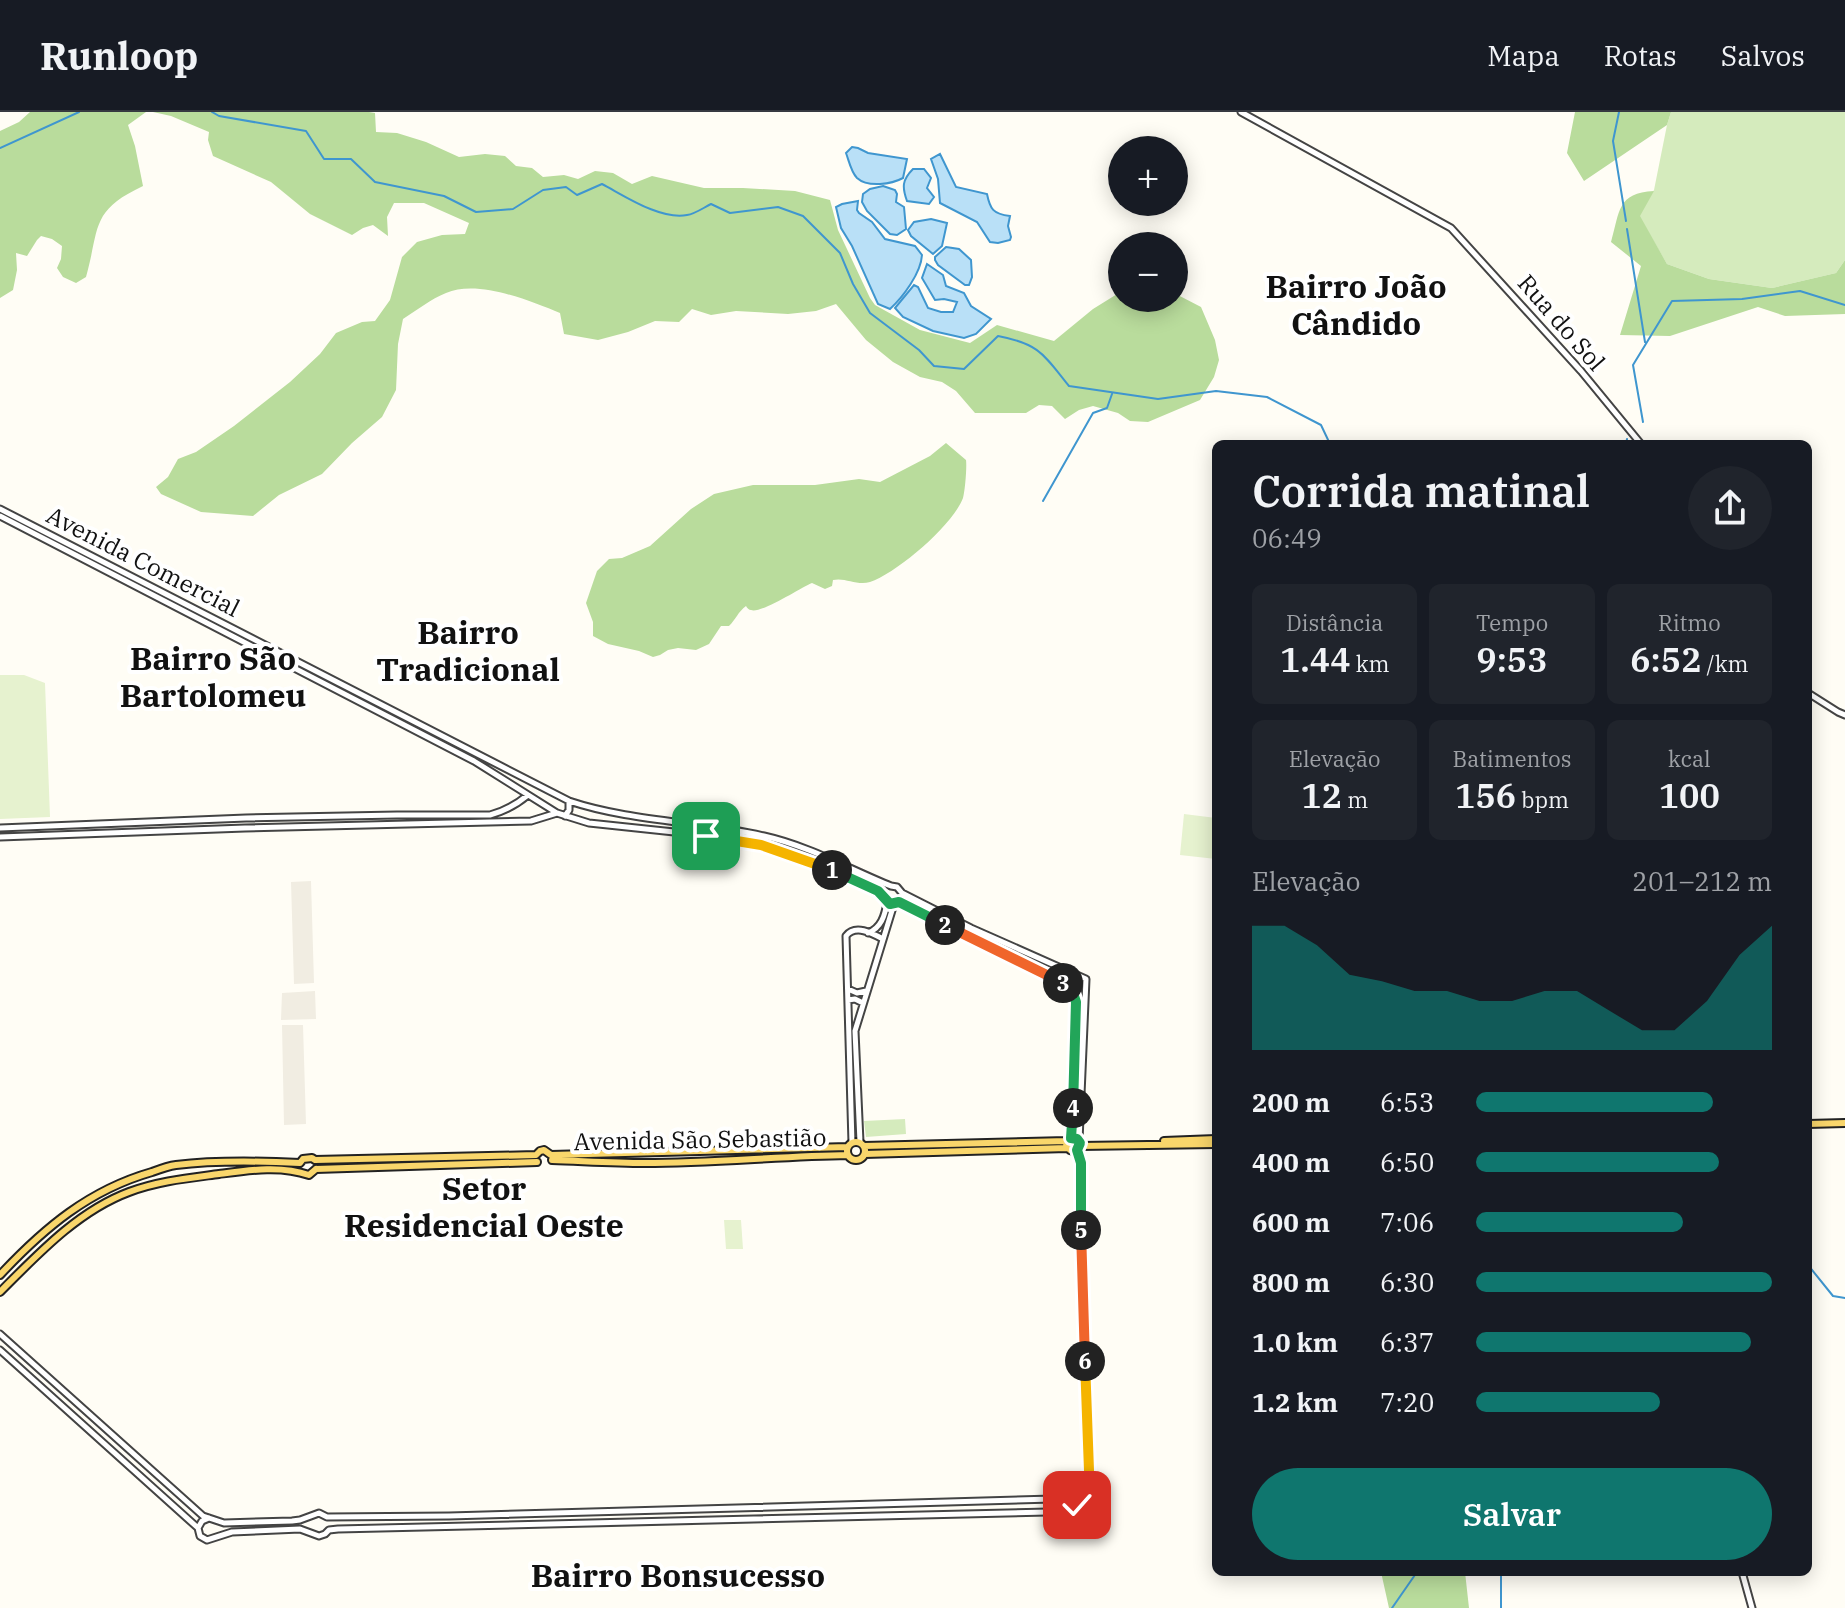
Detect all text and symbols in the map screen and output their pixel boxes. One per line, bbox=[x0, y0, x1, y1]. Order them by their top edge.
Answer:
text: Runloop bbox=[40, 31, 198, 80]
text: Mapa bbox=[1487, 37, 1560, 74]
text: Rotas bbox=[1604, 37, 1677, 74]
text: Salvos bbox=[1721, 37, 1805, 74]
map controls bbox=[1108, 136, 1188, 312]
button: + bbox=[1108, 136, 1188, 216]
button: − bbox=[1108, 232, 1188, 312]
district label: Bairro João Cândido bbox=[1265, 265, 1447, 344]
street label: Rua do Sol bbox=[1511, 267, 1613, 377]
text: Corrida matinal bbox=[1252, 462, 1590, 519]
button: share bbox=[1688, 466, 1772, 550]
street label: Avenida Comercial bbox=[41, 499, 246, 624]
text: 06:49 bbox=[1252, 521, 1322, 555]
text: Distância bbox=[1286, 608, 1383, 637]
text: Tempo bbox=[1476, 608, 1548, 637]
text: Ritmo bbox=[1658, 608, 1721, 637]
district label: Bairro Tradicional bbox=[376, 611, 560, 690]
district label: Bairro São Bartolomeu bbox=[120, 637, 306, 716]
text: 1.44 bbox=[1280, 637, 1351, 681]
text: 9:53 bbox=[1476, 637, 1548, 681]
text: 6:52 bbox=[1630, 637, 1702, 681]
text: km bbox=[1351, 649, 1389, 678]
text: /km bbox=[1702, 649, 1748, 678]
text: Elevação bbox=[1289, 744, 1381, 773]
text: Batimentos bbox=[1453, 744, 1571, 773]
text: kcal bbox=[1668, 744, 1711, 773]
text: 12 bbox=[1301, 773, 1342, 817]
text: 156 bbox=[1455, 773, 1516, 817]
text: 100 bbox=[1659, 773, 1720, 817]
text: m bbox=[1342, 785, 1368, 814]
text: bpm bbox=[1516, 785, 1569, 814]
pin bbox=[672, 802, 740, 870]
icon: arrive bbox=[684, 814, 728, 858]
pin: 1 bbox=[812, 850, 852, 890]
text: 1 bbox=[825, 855, 839, 884]
text: Elevação bbox=[1252, 864, 1360, 898]
text: 201–212 m bbox=[1632, 864, 1772, 898]
pin: 2 bbox=[925, 905, 965, 945]
text: 2 bbox=[938, 910, 952, 939]
pin: 3 bbox=[1043, 963, 1083, 1003]
text: 3 bbox=[1056, 968, 1070, 997]
text: 200 m bbox=[1252, 1085, 1330, 1119]
text: 6:53 bbox=[1380, 1085, 1434, 1119]
pin: 4 bbox=[1053, 1088, 1093, 1128]
text: 4 bbox=[1066, 1093, 1080, 1122]
street label: Avenida São Sebastião bbox=[573, 1121, 827, 1157]
text: 400 m bbox=[1252, 1145, 1330, 1179]
text: 6:50 bbox=[1380, 1145, 1434, 1179]
district label: Setor Residencial Oeste bbox=[344, 1167, 624, 1246]
text: 600 m bbox=[1252, 1205, 1330, 1239]
text: 7:06 bbox=[1380, 1205, 1434, 1239]
pin: 5 bbox=[1061, 1210, 1101, 1250]
text: 5 bbox=[1074, 1215, 1088, 1244]
text: 800 m bbox=[1252, 1265, 1330, 1299]
text: 6:30 bbox=[1380, 1265, 1434, 1299]
text: 1.0 km bbox=[1252, 1325, 1338, 1359]
text: 6:37 bbox=[1380, 1325, 1434, 1359]
pin: 6 bbox=[1065, 1341, 1105, 1381]
text: 6 bbox=[1078, 1346, 1092, 1375]
text: 1.2 km bbox=[1252, 1385, 1338, 1419]
text: 7:20 bbox=[1380, 1385, 1434, 1419]
button: Salvar bbox=[1252, 1468, 1772, 1560]
pin bbox=[1043, 1471, 1111, 1539]
icon: check bbox=[1055, 1483, 1099, 1527]
district label: Bairro Bonsucesso bbox=[531, 1554, 825, 1596]

